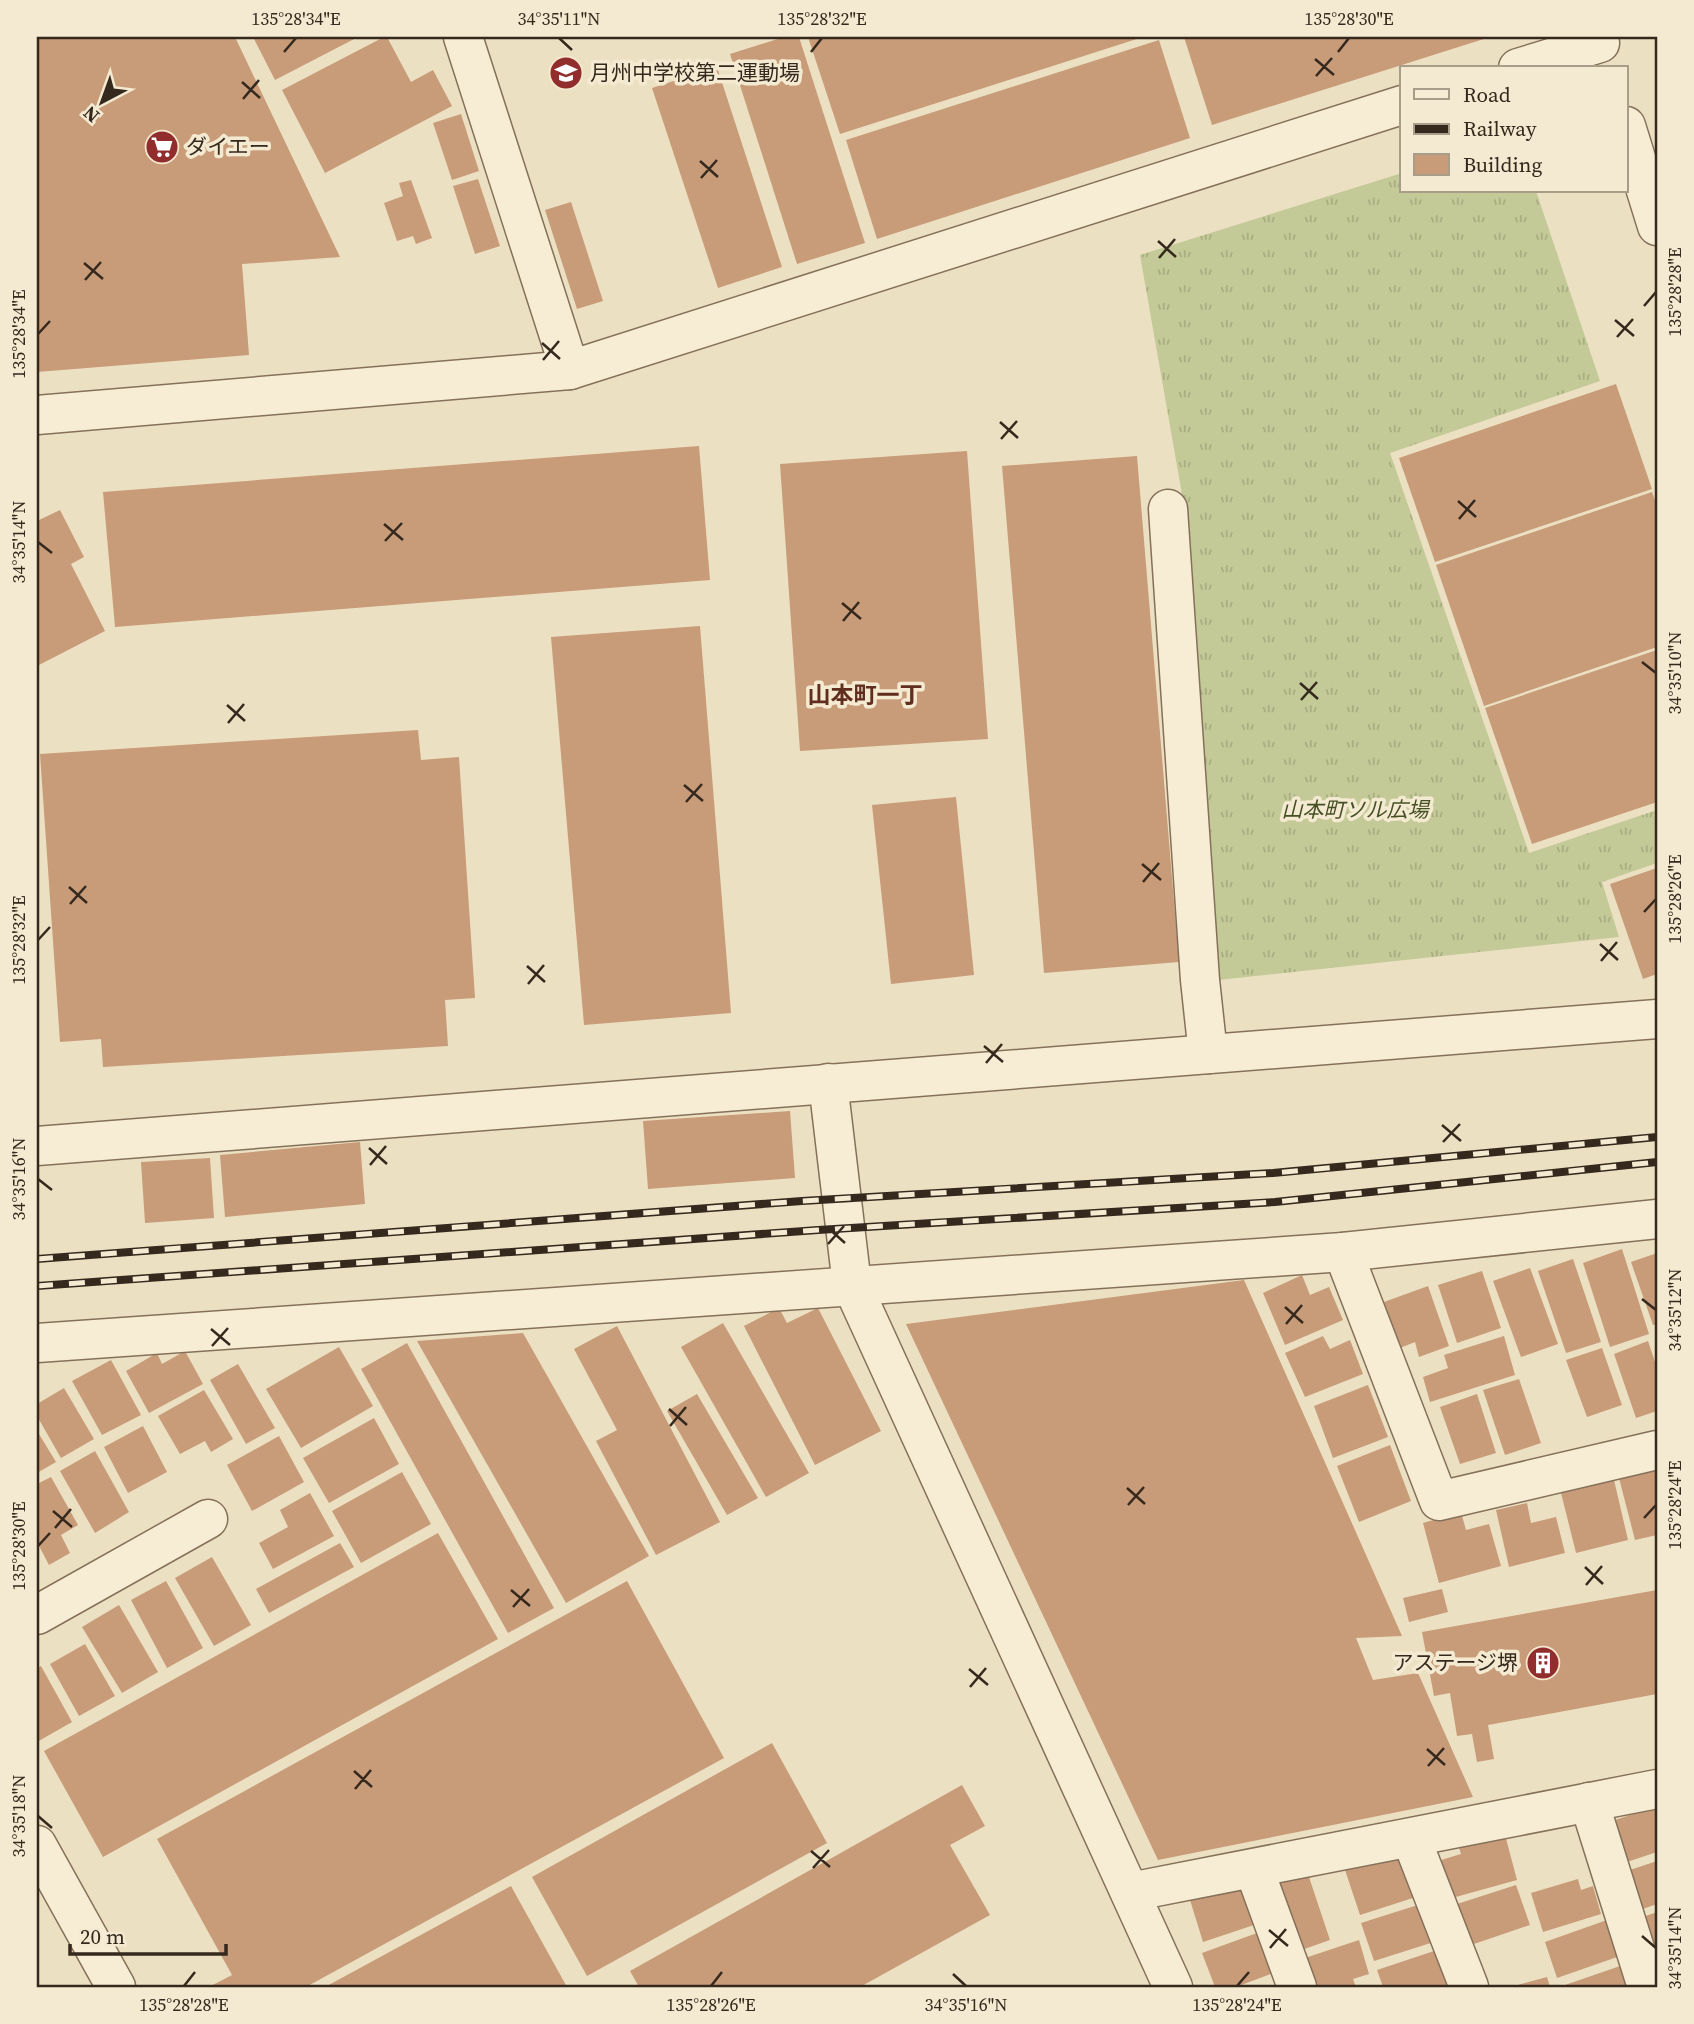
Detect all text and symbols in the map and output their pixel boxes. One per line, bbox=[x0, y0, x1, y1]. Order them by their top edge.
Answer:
text: 135°28'34"E bbox=[251, 6, 341, 31]
text: 34°35'11"N bbox=[518, 6, 600, 31]
text: 135°28'32"E bbox=[777, 6, 867, 31]
text: 135°28'30"E bbox=[1304, 6, 1394, 31]
school or university icon: 月州中学校第二運動場 bbox=[547, 54, 585, 92]
place label: 月州中学校第二運動場 bbox=[590, 58, 800, 87]
north arrow bbox=[66, 66, 136, 136]
legend bbox=[1400, 66, 1628, 192]
text: Road bbox=[1463, 80, 1511, 109]
text: N bbox=[77, 100, 105, 129]
text: Railway bbox=[1463, 114, 1537, 143]
supermarket icon: ダイエー bbox=[143, 128, 181, 166]
place label: ダイエー bbox=[186, 132, 270, 161]
text: Building bbox=[1463, 150, 1542, 179]
text: 135°28'28"E bbox=[1662, 247, 1687, 337]
text: 135°28'34"E bbox=[6, 289, 31, 379]
text: 34°35'14"N bbox=[6, 501, 31, 583]
text: 34°35'10"N bbox=[1662, 632, 1687, 714]
district label: 山本町一丁 bbox=[808, 679, 923, 711]
park label: 山本町ソル広場 bbox=[1282, 795, 1430, 824]
text: 135°28'26"E bbox=[1662, 854, 1687, 944]
text: 135°28'32"E bbox=[6, 895, 31, 985]
text: 34°35'16"N bbox=[6, 1138, 31, 1220]
text: 34°35'12"N bbox=[1662, 1269, 1687, 1351]
text: 135°28'24"E bbox=[1662, 1460, 1687, 1550]
text: 135°28'30"E bbox=[6, 1501, 31, 1591]
building icon: アステージ堺 bbox=[1524, 1644, 1562, 1682]
place label: アステージ堺 bbox=[1392, 1648, 1518, 1677]
text: 34°35'18"N bbox=[6, 1775, 31, 1857]
text: 34°35'14"N bbox=[1662, 1907, 1687, 1989]
scale bar bbox=[70, 1912, 226, 1956]
text: 20 m bbox=[80, 1922, 125, 1951]
text: 135°28'28"E bbox=[139, 1992, 229, 2017]
text: 135°28'26"E bbox=[666, 1992, 756, 2017]
text: 34°35'16"N bbox=[925, 1992, 1007, 2017]
text: 135°28'24"E bbox=[1192, 1992, 1282, 2017]

